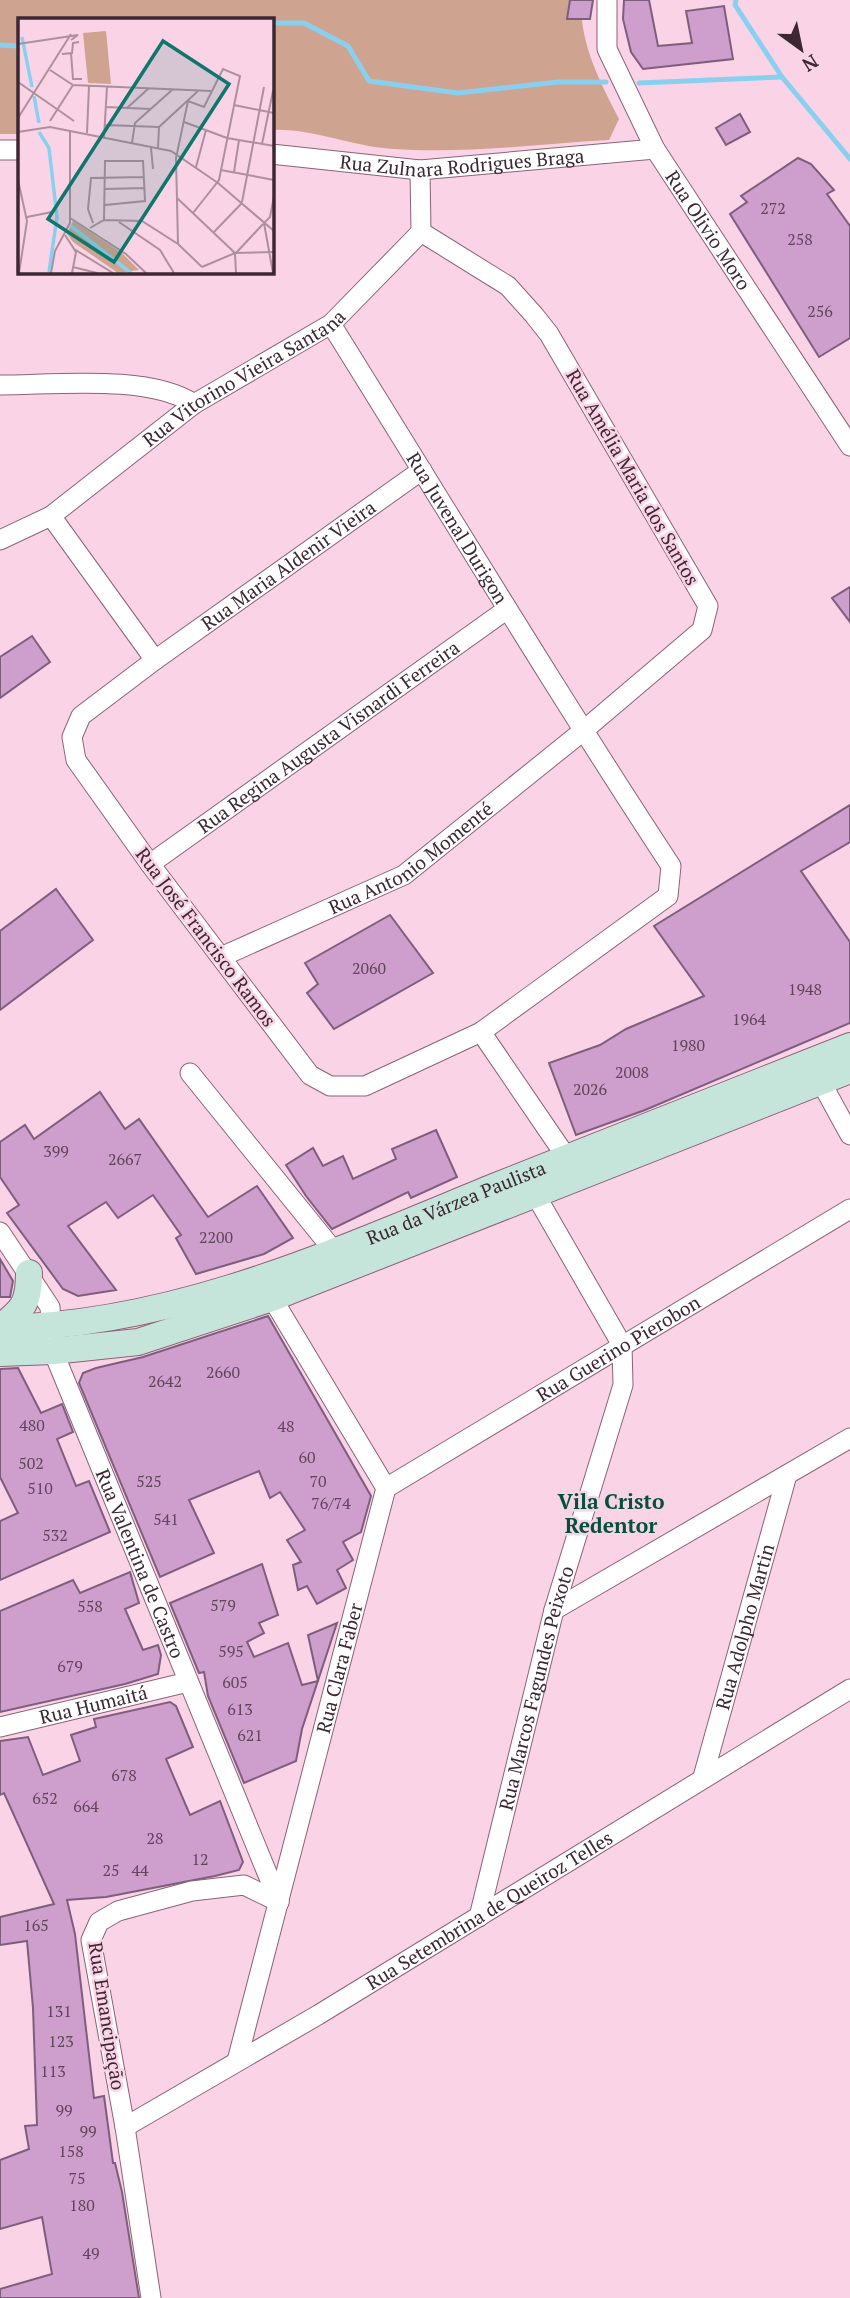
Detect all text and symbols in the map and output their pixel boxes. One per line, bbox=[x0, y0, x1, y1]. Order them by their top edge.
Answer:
north arrow bbox=[766, 14, 836, 84]
inset map bbox=[18, 18, 273, 273]
text: N bbox=[797, 49, 823, 78]
street label: Rua Zulnara Rodrigues Braga bbox=[339, 142, 586, 182]
street label: Rua Olivio Moro bbox=[660, 165, 757, 294]
house number: 272 bbox=[760, 197, 786, 219]
house number: 258 bbox=[787, 228, 813, 250]
house number: 256 bbox=[807, 300, 833, 322]
street label: Rua Vitorino Vieira Santana bbox=[137, 304, 351, 452]
street label: Rua Amélia Maria dos Santos bbox=[561, 364, 706, 589]
street label: Rua Juvenal Durigon bbox=[401, 447, 514, 608]
street label: Rua Maria Aldenir Vieira bbox=[196, 494, 380, 635]
street label: Rua Regina Augusta Visnardi Ferreira bbox=[192, 634, 464, 838]
street label: Rua Antonio Momenté bbox=[324, 796, 498, 919]
street label: Rua José Francisco Ramos bbox=[131, 842, 282, 1031]
house number: 2060 bbox=[352, 957, 386, 979]
house number: 1948 bbox=[788, 978, 822, 1000]
house number: 1964 bbox=[732, 1008, 767, 1030]
house number: 1980 bbox=[671, 1034, 705, 1056]
house number: 2008 bbox=[615, 1061, 649, 1083]
house number: 2026 bbox=[573, 1078, 608, 1100]
house number: 399 bbox=[43, 1140, 69, 1162]
house number: 2667 bbox=[108, 1148, 142, 1170]
street label: Rua da Várzea Paulista bbox=[362, 1154, 549, 1250]
house number: 2200 bbox=[199, 1226, 233, 1248]
street label: Rua Guerino Pierobon bbox=[531, 1289, 705, 1407]
house number: 2660 bbox=[206, 1361, 240, 1383]
house number: 2642 bbox=[148, 1370, 182, 1392]
house number: 480 bbox=[19, 1414, 45, 1436]
house number: 48 bbox=[277, 1415, 295, 1437]
house number: 60 bbox=[298, 1446, 316, 1468]
house number: 502 bbox=[18, 1452, 44, 1474]
street label: Rua Valentina de Castro bbox=[91, 1465, 191, 1662]
house number: 525 bbox=[136, 1470, 162, 1492]
house number: 70 bbox=[309, 1470, 327, 1492]
house number: 510 bbox=[27, 1477, 53, 1499]
district label: Vila Cristo Redentor bbox=[558, 1487, 664, 1539]
house number: 76/74 bbox=[311, 1492, 351, 1514]
house number: 541 bbox=[153, 1508, 179, 1530]
house number: 532 bbox=[42, 1524, 68, 1546]
street label: Rua Adolpho Martin bbox=[709, 1541, 779, 1712]
street label: Rua Marcos Fagundes Peixoto bbox=[493, 1563, 579, 1813]
house number: 579 bbox=[210, 1594, 236, 1616]
house number: 558 bbox=[77, 1595, 103, 1617]
street label: Rua Clara Faber bbox=[310, 1599, 368, 1736]
house number: 595 bbox=[218, 1640, 244, 1662]
house number: 679 bbox=[57, 1655, 83, 1677]
house number: 605 bbox=[222, 1671, 248, 1693]
street label: Rua Humaitá bbox=[37, 1679, 150, 1729]
house number: 613 bbox=[227, 1698, 253, 1720]
house number: 621 bbox=[237, 1724, 263, 1746]
house number: 678 bbox=[111, 1764, 137, 1786]
house number: 652 bbox=[32, 1787, 58, 1809]
house number: 664 bbox=[73, 1795, 99, 1817]
street label: Rua Setembrina de Queiroz Telles bbox=[361, 1825, 617, 1995]
house number: 28 bbox=[146, 1827, 164, 1849]
house number: 12 bbox=[191, 1848, 209, 1870]
house number: 25 bbox=[102, 1859, 120, 1881]
house number: 44 bbox=[131, 1859, 149, 1881]
house number: 165 bbox=[23, 1914, 49, 1936]
street label: Rua Emancipação bbox=[83, 1940, 132, 2092]
house number: 131 bbox=[46, 2000, 72, 2022]
house number: 123 bbox=[48, 2030, 74, 2052]
house number: 113 bbox=[40, 2060, 66, 2082]
house number: 99 bbox=[55, 2099, 73, 2121]
house number: 99 bbox=[79, 2120, 97, 2142]
house number: 158 bbox=[58, 2140, 84, 2162]
house number: 75 bbox=[68, 2167, 86, 2189]
house number: 180 bbox=[69, 2194, 95, 2216]
house number: 49 bbox=[82, 2242, 100, 2264]

